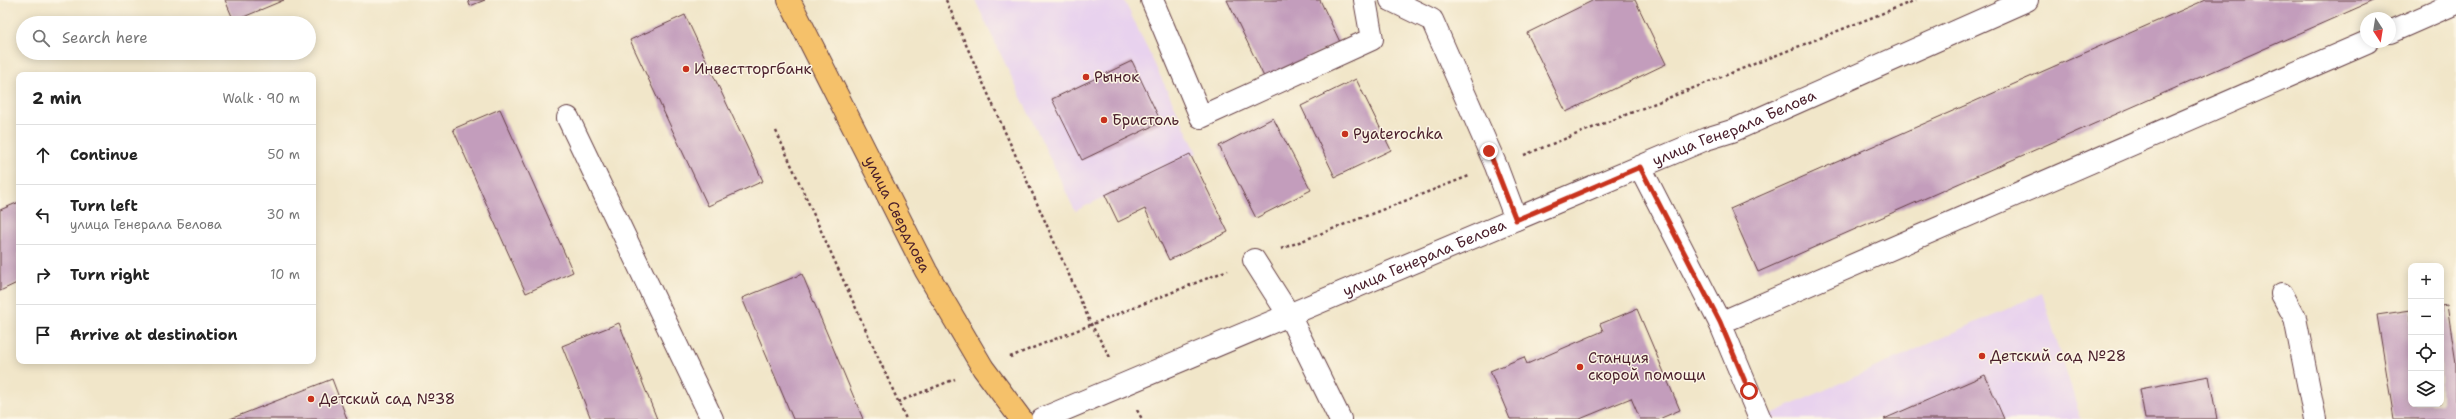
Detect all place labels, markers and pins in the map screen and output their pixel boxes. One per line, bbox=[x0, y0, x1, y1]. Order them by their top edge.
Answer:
place label: Инвестторгбанк bbox=[694, 59, 812, 79]
marker: Инвестторгбанк bbox=[681, 64, 691, 74]
place label: Рынок bbox=[1094, 67, 1139, 87]
marker: Рынок bbox=[1081, 72, 1091, 82]
place label: Бристоль bbox=[1112, 110, 1179, 130]
marker: Бристоль bbox=[1099, 115, 1109, 125]
place label: Pyaterochka bbox=[1353, 124, 1444, 144]
marker: Pyaterochka bbox=[1340, 129, 1350, 139]
place label: Детский сад №28 bbox=[1990, 346, 2126, 366]
place label: Станция скорой помощи bbox=[1588, 348, 1706, 385]
marker: Детский сад №28 bbox=[1977, 351, 1987, 361]
marker: Станция скорой помощи bbox=[1575, 362, 1585, 372]
place label: Детский сад №38 bbox=[319, 389, 455, 409]
marker: Детский сад №38 bbox=[306, 394, 316, 404]

